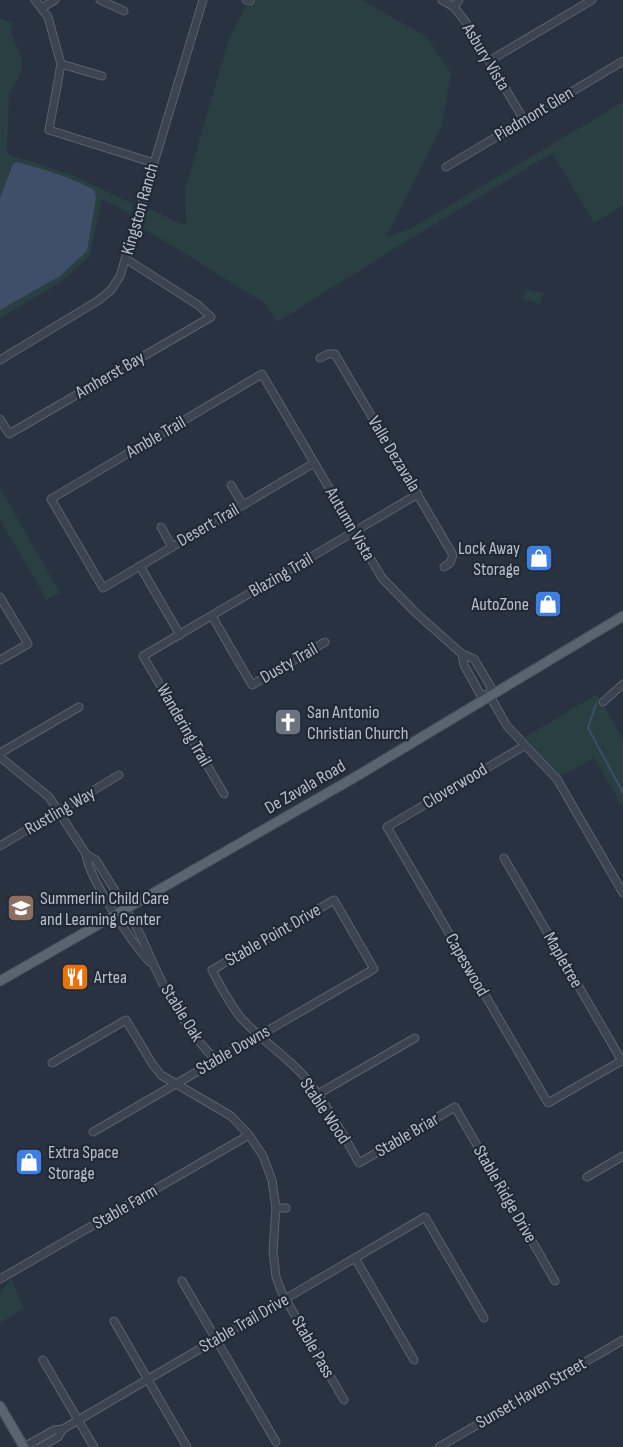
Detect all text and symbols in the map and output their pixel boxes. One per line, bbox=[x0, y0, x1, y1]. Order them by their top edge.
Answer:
street label: Asbury Vista bbox=[457, 19, 514, 94]
street label: Piedmont Glen bbox=[491, 82, 577, 146]
street label: Kingston Ranch bbox=[117, 161, 163, 257]
street label: Amherst Bay bbox=[71, 347, 148, 404]
street label: Amble Trail bbox=[122, 412, 189, 463]
street label: Valle Dezavala bbox=[363, 412, 425, 496]
street label: Autumn Vista bbox=[320, 483, 379, 564]
street label: Desert Trail bbox=[173, 499, 243, 551]
place label: Lock Away Storage bbox=[458, 538, 520, 580]
shop icon: Lock Away Storage bbox=[524, 543, 554, 573]
street label: Blazing Trail bbox=[245, 548, 317, 602]
shop icon: AutoZone bbox=[533, 589, 563, 619]
place label: AutoZone bbox=[470, 594, 529, 615]
street label: Dusty Trail bbox=[257, 638, 321, 688]
street label: Wandering Trail bbox=[152, 680, 216, 770]
place label: San Antonio Christian Church bbox=[307, 702, 408, 744]
church icon: San Antonio Christian Church bbox=[273, 707, 303, 737]
street label: De Zavala Road bbox=[261, 755, 349, 819]
street label: Cloverwood bbox=[419, 759, 491, 813]
street label: Rustling Way bbox=[21, 782, 99, 839]
place label: Summerlin Child Care and Learning Center bbox=[40, 888, 169, 930]
school or university icon: Summerlin Child Care and Learning Center bbox=[6, 893, 36, 923]
street label: Stable Point Drive bbox=[221, 899, 325, 971]
street label: Mapletree bbox=[539, 929, 587, 991]
street label: Capeswood bbox=[441, 930, 493, 1000]
restaurant icon: Artea bbox=[60, 962, 90, 992]
place label: Artea bbox=[93, 967, 127, 988]
street label: Stable Oak bbox=[156, 981, 208, 1046]
street label: Stable Downs bbox=[192, 1021, 274, 1079]
street label: Stable Wood bbox=[295, 1074, 355, 1148]
street label: Stable Briar bbox=[372, 1109, 442, 1161]
place label: Extra Space Storage bbox=[48, 1142, 119, 1184]
street label: Stable Ridge Drive bbox=[469, 1142, 541, 1246]
shop icon: Extra Space Storage bbox=[14, 1147, 44, 1177]
street label: Stable Farm bbox=[89, 1180, 161, 1234]
street label: Stable Trail Drive bbox=[196, 1289, 292, 1357]
street label: Stable Pass bbox=[287, 1312, 339, 1382]
street label: Sunset Haven Street bbox=[472, 1353, 590, 1433]

